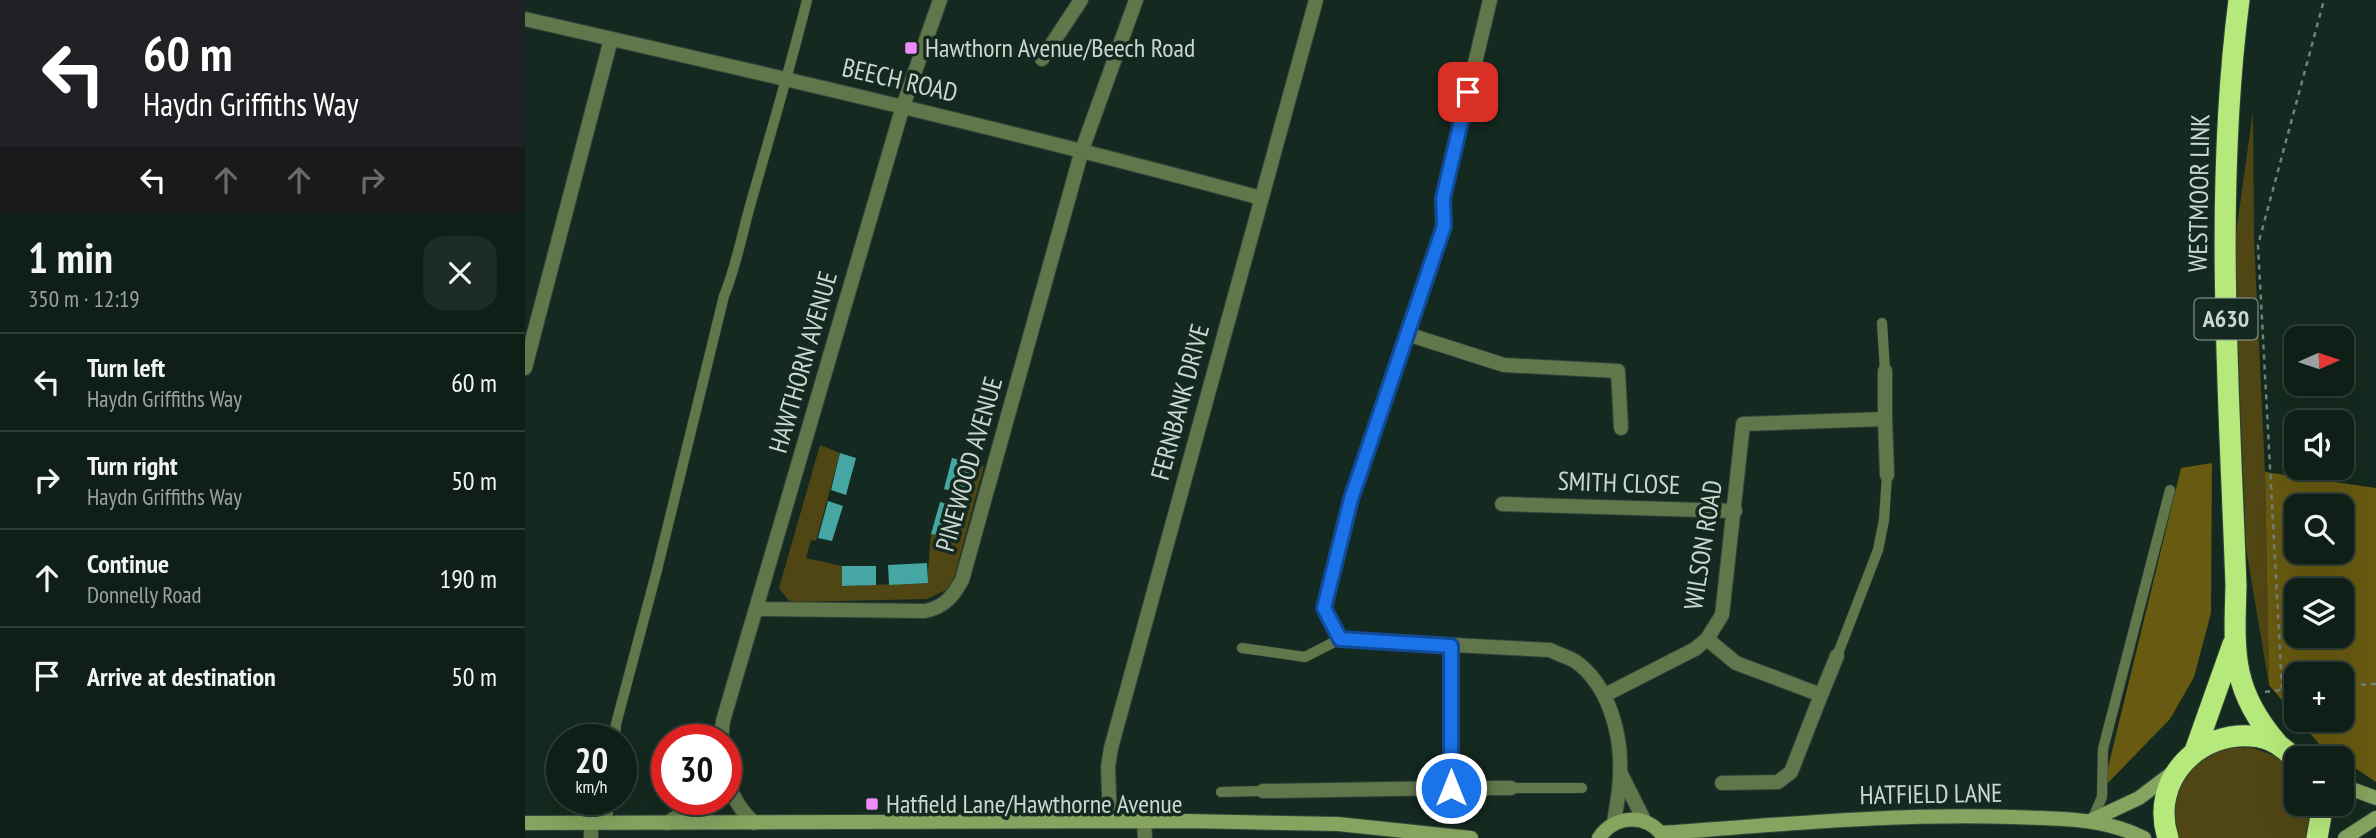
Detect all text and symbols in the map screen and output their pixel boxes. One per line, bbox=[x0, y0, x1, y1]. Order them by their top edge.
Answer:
text: 60 m bbox=[143, 21, 232, 85]
icon: left bbox=[28, 28, 119, 119]
place label: Hawthorn Avenue/Beech Road bbox=[925, 31, 1195, 64]
marker: Hawthorn Avenue/Beech Road bbox=[903, 40, 919, 56]
street label: BEECH ROAD bbox=[839, 50, 961, 109]
pin bbox=[1438, 62, 1498, 122]
icon: arrive bbox=[1449, 73, 1487, 111]
text: Haydn Griffiths Way bbox=[143, 83, 359, 125]
street label: WESTMOOR LINK bbox=[2181, 113, 2216, 272]
icon: left bbox=[134, 161, 172, 199]
icon: ahead bbox=[207, 161, 245, 199]
icon: ahead bbox=[280, 161, 318, 199]
icon: right bbox=[353, 161, 391, 199]
text: 1 min bbox=[28, 230, 113, 285]
button: close bbox=[423, 236, 497, 310]
street label: HAWTHORN AVENUE bbox=[761, 267, 844, 456]
text: 350 m · 12:19 bbox=[28, 284, 140, 313]
road number: A630 bbox=[2195, 298, 2257, 340]
street label: FERNBANK DRIVE bbox=[1143, 320, 1216, 483]
north arrow bbox=[2284, 326, 2354, 396]
map controls bbox=[2284, 326, 2354, 816]
text: Turn left bbox=[87, 351, 165, 384]
icon: left bbox=[28, 363, 66, 401]
text: 60 m bbox=[451, 366, 497, 399]
street label: PINEWOOD AVENUE bbox=[928, 373, 1009, 555]
text: Haydn Griffiths Way bbox=[87, 384, 242, 413]
button: sound bbox=[2284, 410, 2354, 480]
text: Turn right bbox=[87, 449, 178, 482]
icon: right bbox=[28, 461, 66, 499]
text: 50 m bbox=[451, 464, 497, 497]
street label: SMITH CLOSE bbox=[1557, 464, 1681, 501]
street label: WILSON ROAD bbox=[1676, 478, 1729, 612]
text: Haydn Griffiths Way bbox=[87, 482, 242, 511]
button: search bbox=[2284, 494, 2354, 564]
text: Continue bbox=[87, 547, 169, 580]
icon: ahead bbox=[28, 559, 66, 597]
text: 190 m bbox=[439, 562, 497, 595]
button: layers bbox=[2284, 578, 2354, 648]
text: Donnelly Road bbox=[87, 580, 202, 609]
icon: arrive bbox=[28, 657, 66, 695]
text: Arrive at destination bbox=[87, 660, 276, 693]
text: 50 m bbox=[451, 660, 497, 693]
button: + bbox=[2284, 662, 2354, 732]
speed limit sign: 30 bbox=[651, 724, 742, 815]
text: 20 bbox=[575, 737, 608, 783]
button: − bbox=[2284, 746, 2354, 816]
position arrow bbox=[1414, 751, 1488, 825]
text: km/h bbox=[576, 775, 607, 798]
street label: HATFIELD LANE bbox=[1859, 776, 2003, 811]
place label: Hatfield Lane/Hawthorne Avenue bbox=[886, 787, 1182, 820]
marker: Hatfield Lane/Hawthorne Avenue bbox=[864, 796, 880, 812]

